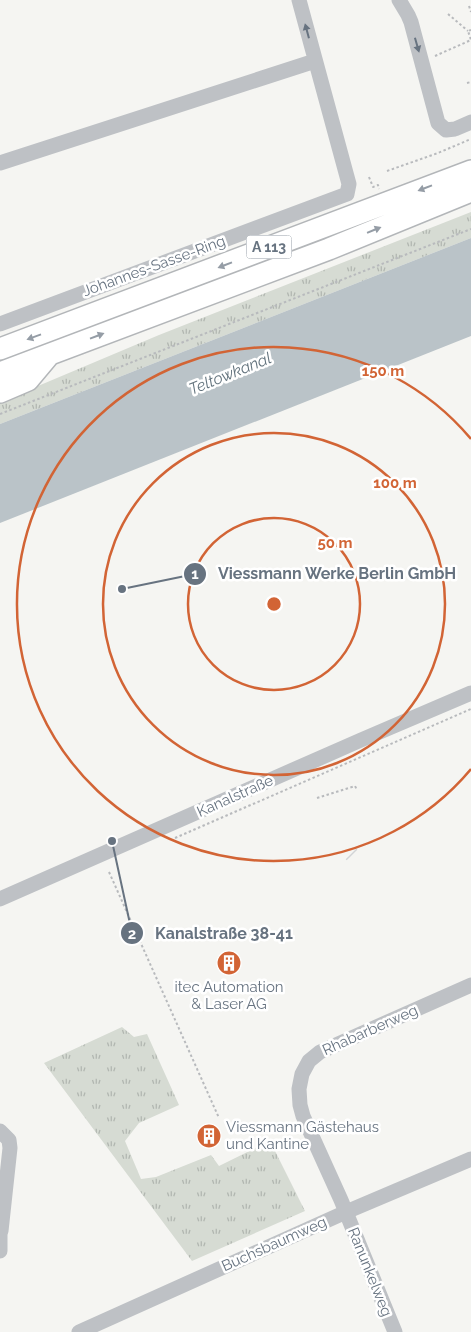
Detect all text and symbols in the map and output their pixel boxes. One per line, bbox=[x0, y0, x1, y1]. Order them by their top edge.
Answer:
one-way arrow bbox=[303, 23, 311, 38]
one-way arrow bbox=[414, 37, 422, 52]
one-way arrow bbox=[418, 185, 433, 192]
one-way arrow bbox=[367, 226, 381, 234]
street label: Johannes-Sasse-Ring bbox=[80, 232, 228, 300]
road number: A 113 bbox=[246, 236, 292, 258]
one-way arrow bbox=[217, 261, 232, 269]
one-way arrow bbox=[90, 332, 105, 340]
one-way arrow bbox=[26, 333, 41, 341]
water label: Teltowkanal bbox=[186, 348, 274, 399]
text: 150 m bbox=[362, 362, 404, 380]
text: 100 m bbox=[373, 474, 417, 492]
text: 50 m bbox=[317, 534, 353, 552]
callout: Viessmann Werke Berlin GmbH bbox=[183, 558, 467, 589]
text: Viessmann Werke Berlin GmbH bbox=[218, 564, 456, 583]
text: 1 bbox=[191, 565, 199, 583]
centre of rings bbox=[265, 595, 283, 613]
street label: Kanalstraße bbox=[194, 771, 276, 821]
callout: Kanalstraße 38-41 bbox=[120, 918, 303, 949]
text: Kanalstraße 38-41 bbox=[155, 924, 293, 943]
text: 2 bbox=[128, 925, 136, 943]
building icon: itec Automation & Laser AG bbox=[216, 950, 242, 976]
place label: itec Automation & Laser AG bbox=[174, 978, 284, 1013]
street label: Rhabarberweg bbox=[319, 1001, 421, 1059]
place label: Viessmann Gästehaus und Kantine bbox=[226, 1118, 379, 1153]
building icon: Viessmann Gästehaus und Kantine bbox=[196, 1123, 222, 1149]
street label: Buchsbaumweg bbox=[219, 1213, 329, 1275]
street label: Ranunkelweg bbox=[344, 1225, 396, 1319]

